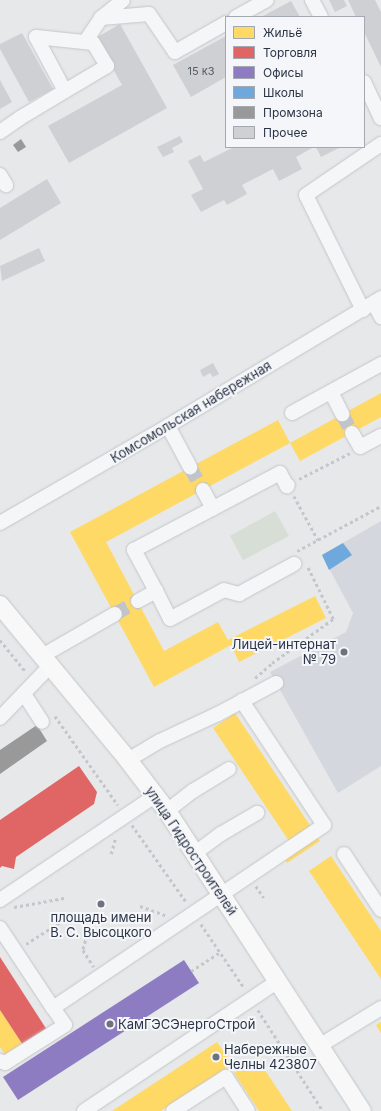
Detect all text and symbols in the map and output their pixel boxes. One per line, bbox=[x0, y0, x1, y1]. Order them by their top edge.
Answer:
legend bbox=[225, 16, 365, 148]
text: Жильё bbox=[263, 25, 302, 40]
text: Торговля bbox=[263, 45, 317, 60]
house number: 15 к3 bbox=[187, 64, 215, 78]
text: Офисы bbox=[263, 65, 303, 80]
text: Школы bbox=[263, 85, 304, 100]
text: Промзона bbox=[263, 105, 323, 120]
text: Прочее bbox=[263, 125, 308, 140]
street label: Комсомольская набережная bbox=[108, 358, 274, 466]
place label: Лицей-интернат № 79 bbox=[232, 637, 336, 668]
marker: Лицей-интернат № 79 bbox=[339, 647, 349, 657]
street label: улица Гидростроителей bbox=[142, 784, 240, 918]
marker: площадь имени В. С. Высоцкого bbox=[96, 899, 106, 909]
place label: площадь имени В. С. Высоцкого bbox=[50, 910, 152, 941]
place label: КамГЭСЭнергоСтрой bbox=[118, 1016, 255, 1032]
marker: КамГЭСЭнергоСтрой bbox=[105, 1019, 115, 1029]
place label: Набережные Челны 423807 bbox=[224, 1042, 317, 1073]
marker: Набережные Челны 423807 bbox=[211, 1052, 221, 1062]

